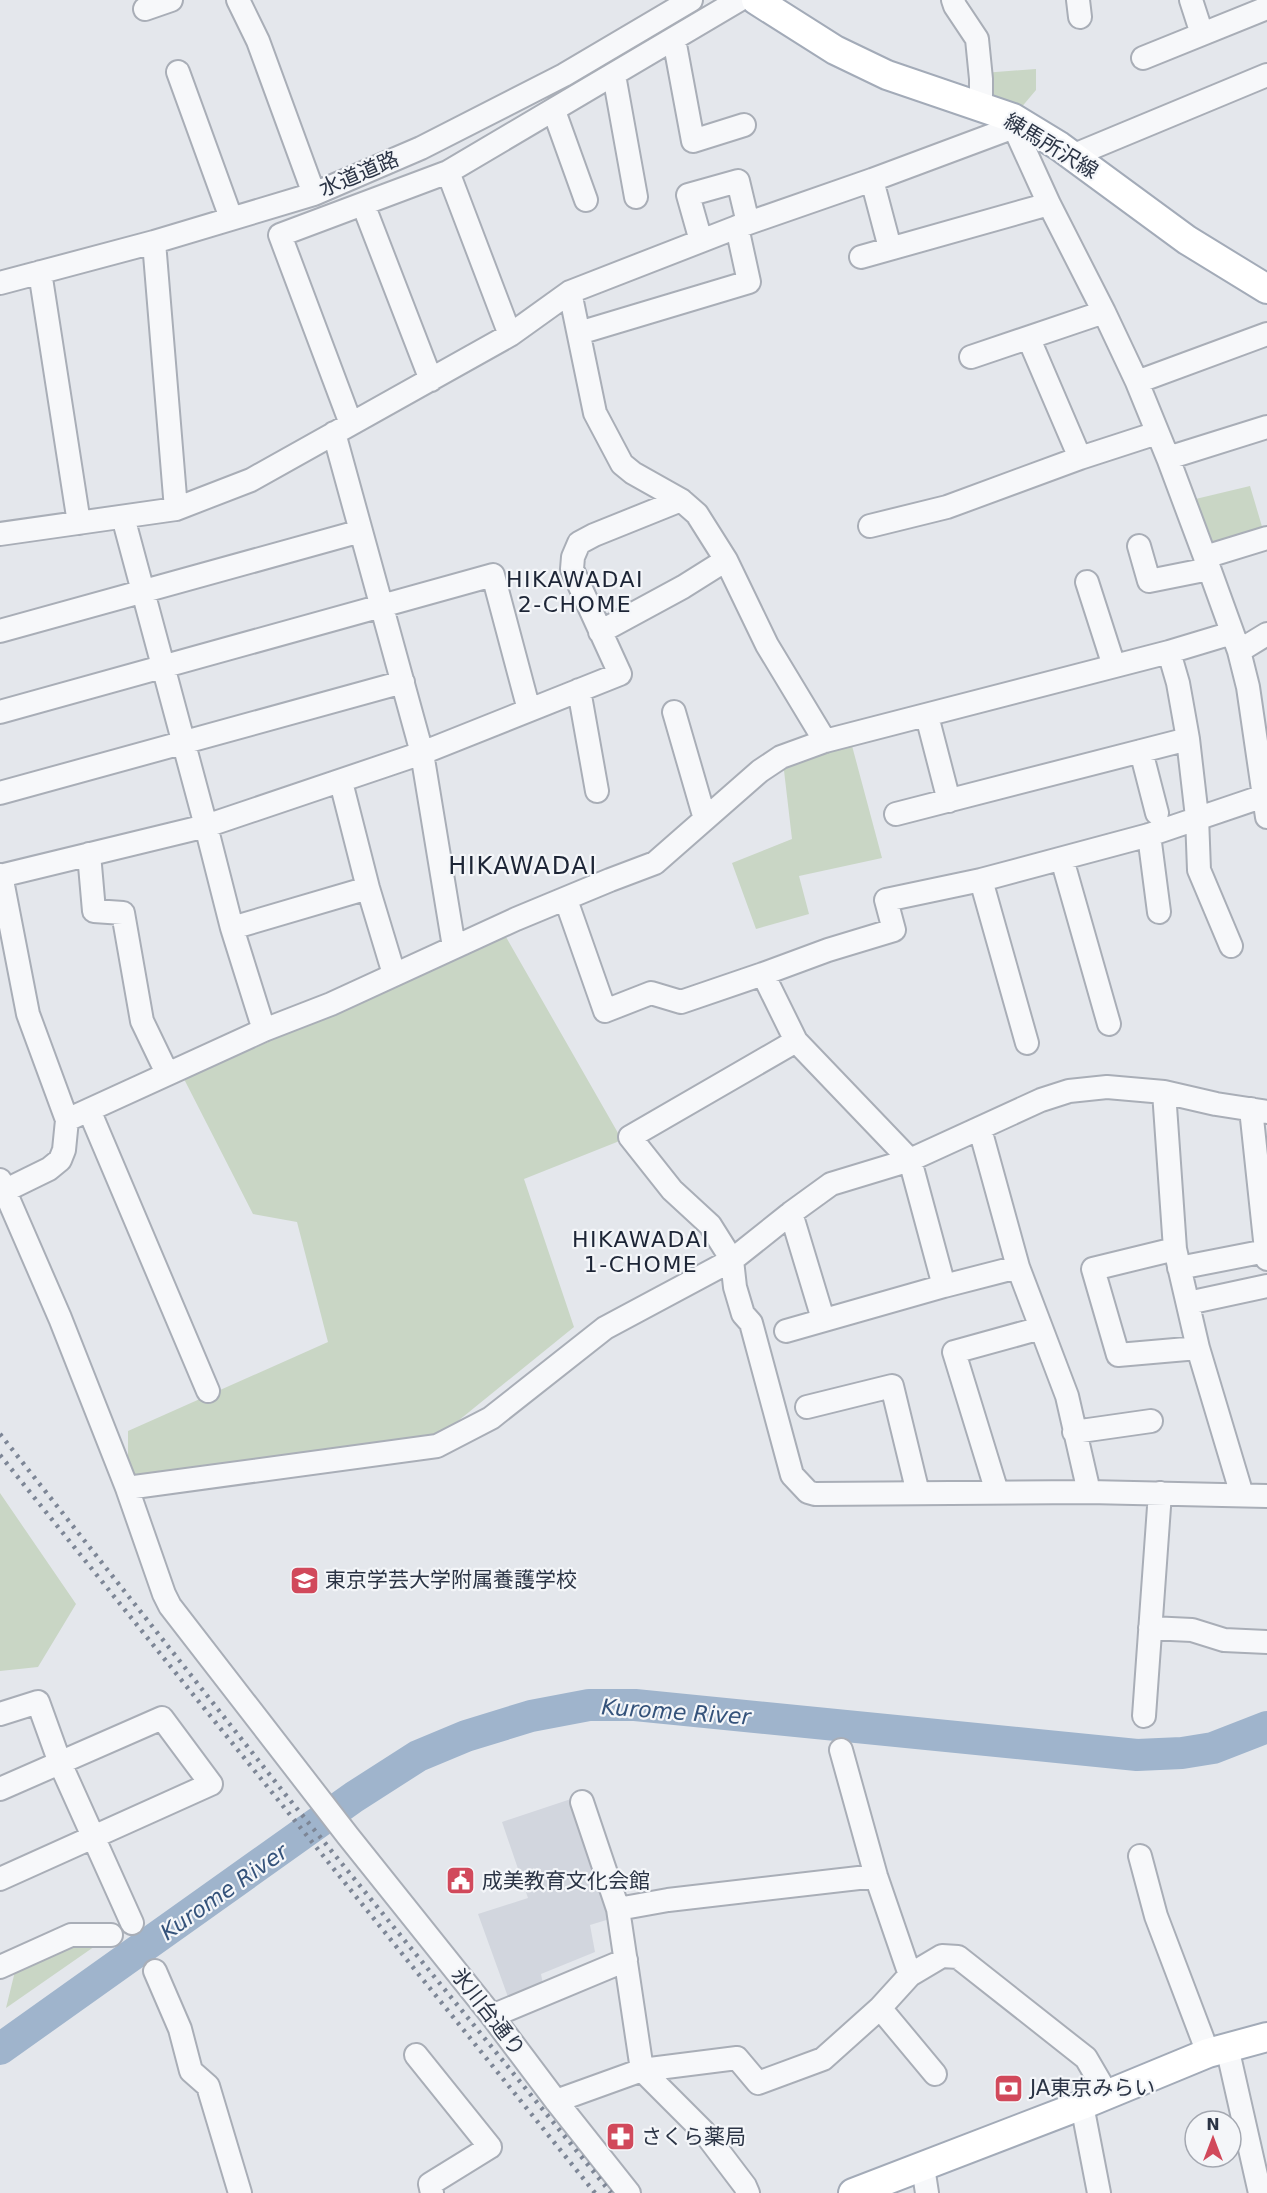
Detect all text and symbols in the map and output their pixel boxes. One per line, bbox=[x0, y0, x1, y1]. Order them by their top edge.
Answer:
street label: 練馬所沢線 bbox=[1000, 109, 1102, 183]
street label: 水道道路 bbox=[316, 147, 402, 201]
district label: HIKAWADAI 2-CHOME bbox=[506, 567, 644, 617]
district label: HIKAWADAI bbox=[448, 852, 598, 880]
district label: HIKAWADAI 1-CHOME bbox=[572, 1227, 710, 1277]
school or university icon: 東京学芸大学附属養護学校 bbox=[288, 1564, 320, 1596]
place label: 東京学芸大学附属養護学校 bbox=[325, 1568, 577, 1592]
water label: Kurome River bbox=[601, 1694, 753, 1730]
water label: Kurome River bbox=[156, 1838, 294, 1945]
public building icon: 成美教育文化会館 bbox=[445, 1865, 477, 1897]
place label: 成美教育文化会館 bbox=[482, 1869, 650, 1893]
street label: 氷川台通り bbox=[446, 1963, 530, 2061]
bank icon: JA東京みらい bbox=[993, 2072, 1025, 2104]
place label: JA東京みらい bbox=[1028, 2076, 1155, 2100]
north arrow bbox=[1183, 2109, 1243, 2169]
text: N bbox=[1206, 2115, 1220, 2134]
pharmacy icon: さくら薬局 bbox=[604, 2121, 636, 2153]
place label: さくら薬局 bbox=[641, 2125, 746, 2149]

